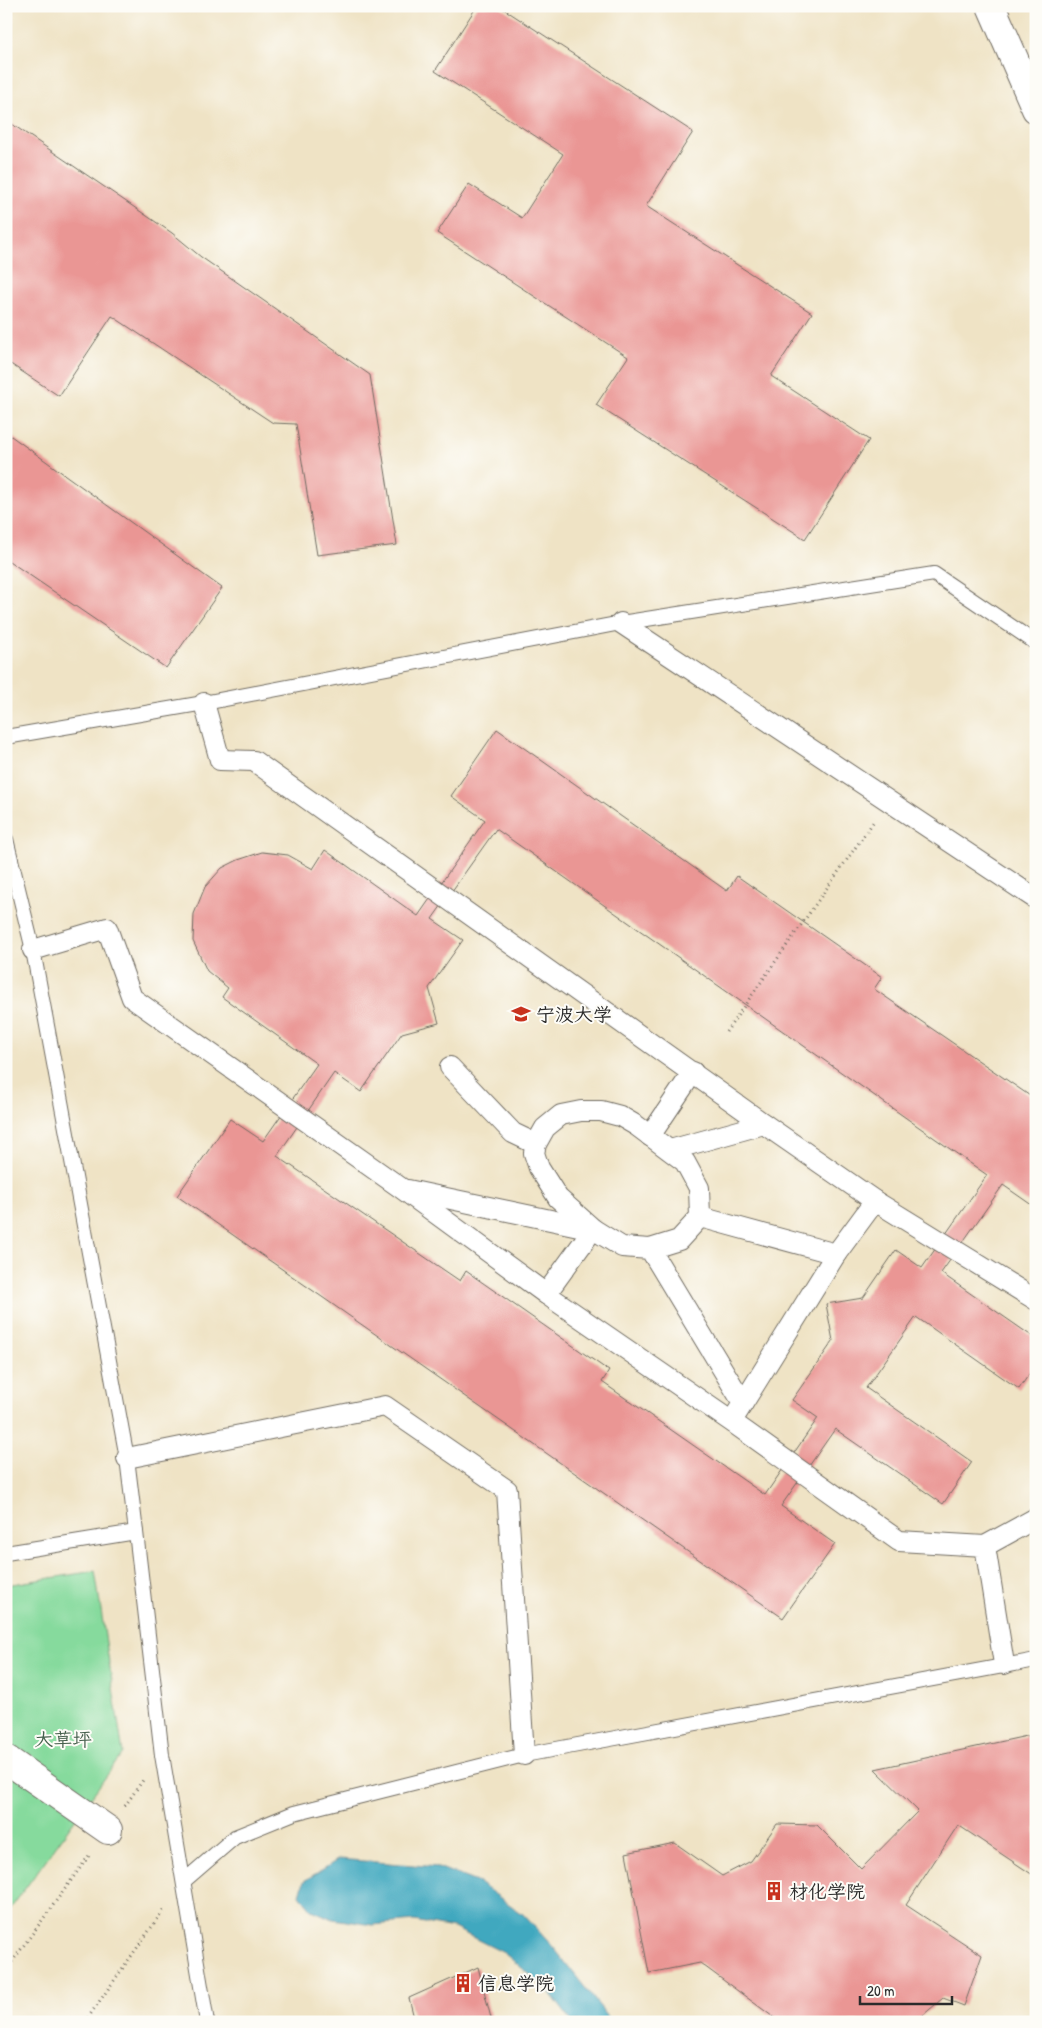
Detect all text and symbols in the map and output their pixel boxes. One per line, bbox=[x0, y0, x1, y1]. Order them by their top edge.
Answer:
place label: 宁波大学 bbox=[536, 1001, 612, 1027]
school or university icon: 宁波大学 bbox=[510, 1003, 532, 1025]
park label: 大草坪 bbox=[34, 1726, 92, 1752]
place label: 材化学院 bbox=[789, 1878, 865, 1904]
building icon: 材化学院 bbox=[763, 1880, 785, 1902]
place label: 信息学院 bbox=[478, 1970, 554, 1996]
building icon: 信息学院 bbox=[452, 1972, 474, 1994]
scale bar bbox=[860, 1973, 952, 2005]
text: 20 m bbox=[867, 1980, 894, 2001]

